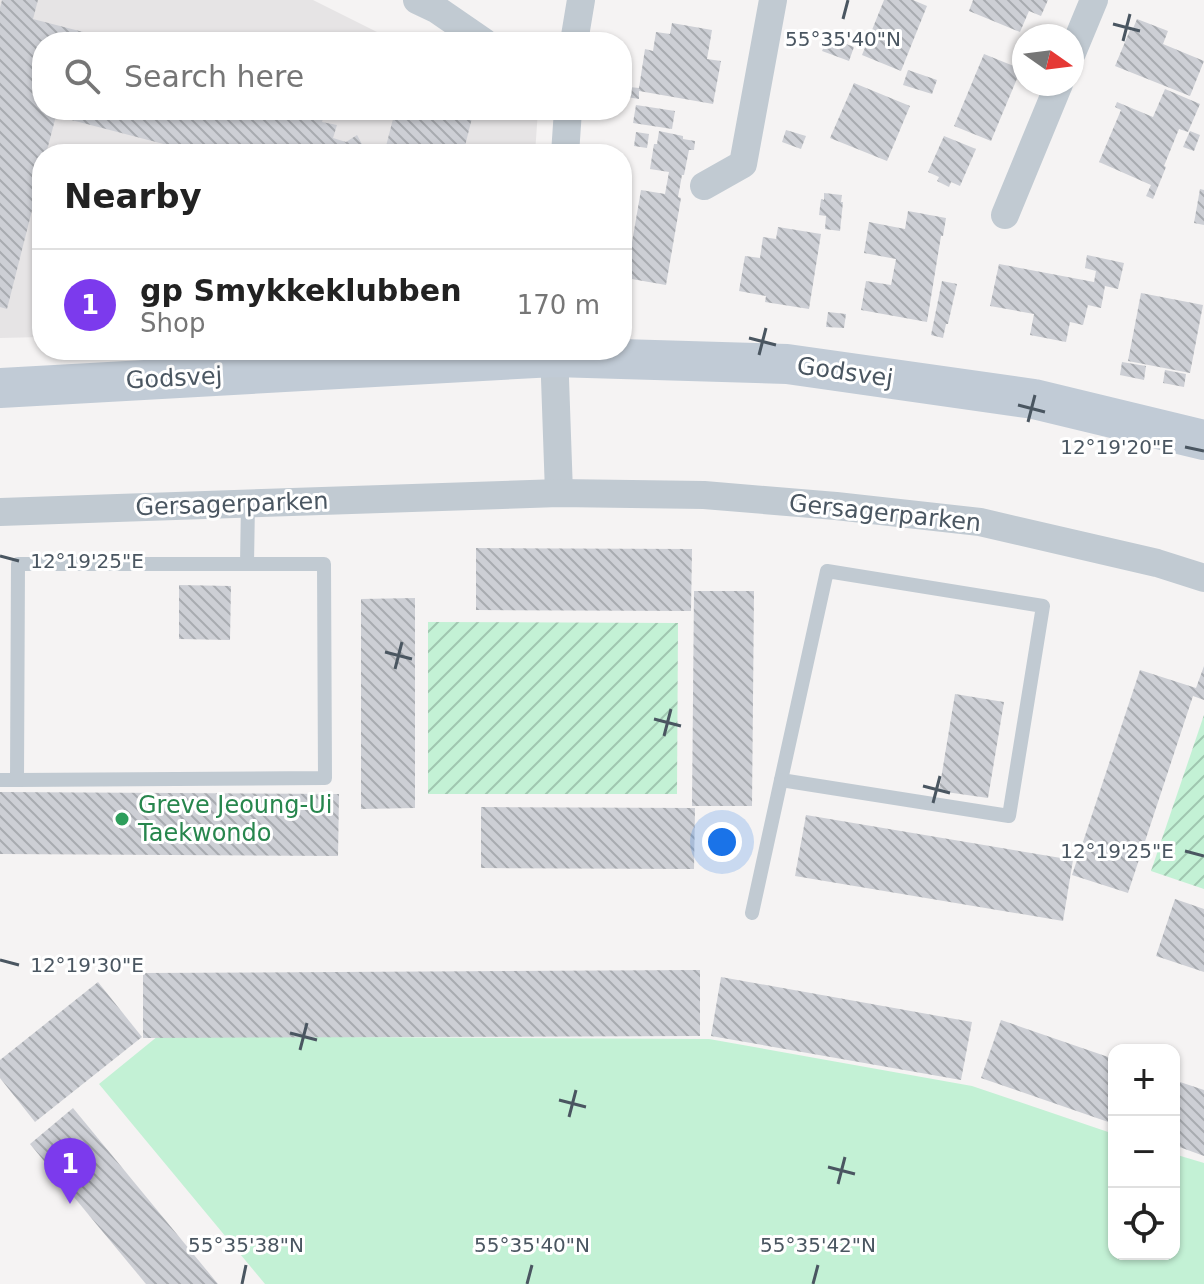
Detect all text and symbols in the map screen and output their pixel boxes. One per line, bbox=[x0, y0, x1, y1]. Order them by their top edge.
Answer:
north arrow bbox=[1012, 24, 1084, 96]
text: 55°35'40"N bbox=[785, 27, 901, 51]
search box bbox=[32, 32, 632, 120]
icon: search bbox=[60, 54, 104, 98]
text: Search here bbox=[124, 59, 304, 94]
text: Nearby bbox=[64, 176, 202, 216]
text: gp Smykkeklubben bbox=[140, 273, 462, 308]
text: 1 bbox=[81, 290, 99, 320]
text: 170 m bbox=[517, 290, 600, 320]
text: Shop bbox=[140, 308, 205, 338]
street label: Godsvej bbox=[795, 351, 895, 393]
street label: Godsvej bbox=[125, 361, 223, 395]
text: 12°19'20"E bbox=[1060, 435, 1174, 459]
street label: Gersagerparken bbox=[135, 487, 329, 521]
street label: Gersagerparken bbox=[787, 489, 983, 537]
text: 12°19'25"E bbox=[30, 549, 144, 573]
place label: Greve Jeoung-Ui Taekwondo bbox=[137, 791, 332, 847]
marker: Greve Jeoung-Ui Taekwondo bbox=[113, 810, 131, 828]
your location bbox=[702, 822, 742, 862]
text: 12°19'25"E bbox=[1060, 839, 1174, 863]
text: 12°19'30"E bbox=[30, 953, 144, 977]
map controls bbox=[1108, 1044, 1180, 1260]
button: + bbox=[1108, 1044, 1180, 1116]
button: − bbox=[1108, 1116, 1180, 1188]
pin: 1 bbox=[44, 1138, 96, 1204]
button: locate bbox=[1108, 1188, 1180, 1260]
text: 55°35'38"N bbox=[188, 1233, 304, 1257]
text: 55°35'40"N bbox=[474, 1233, 590, 1257]
text: 55°35'42"N bbox=[760, 1233, 876, 1257]

